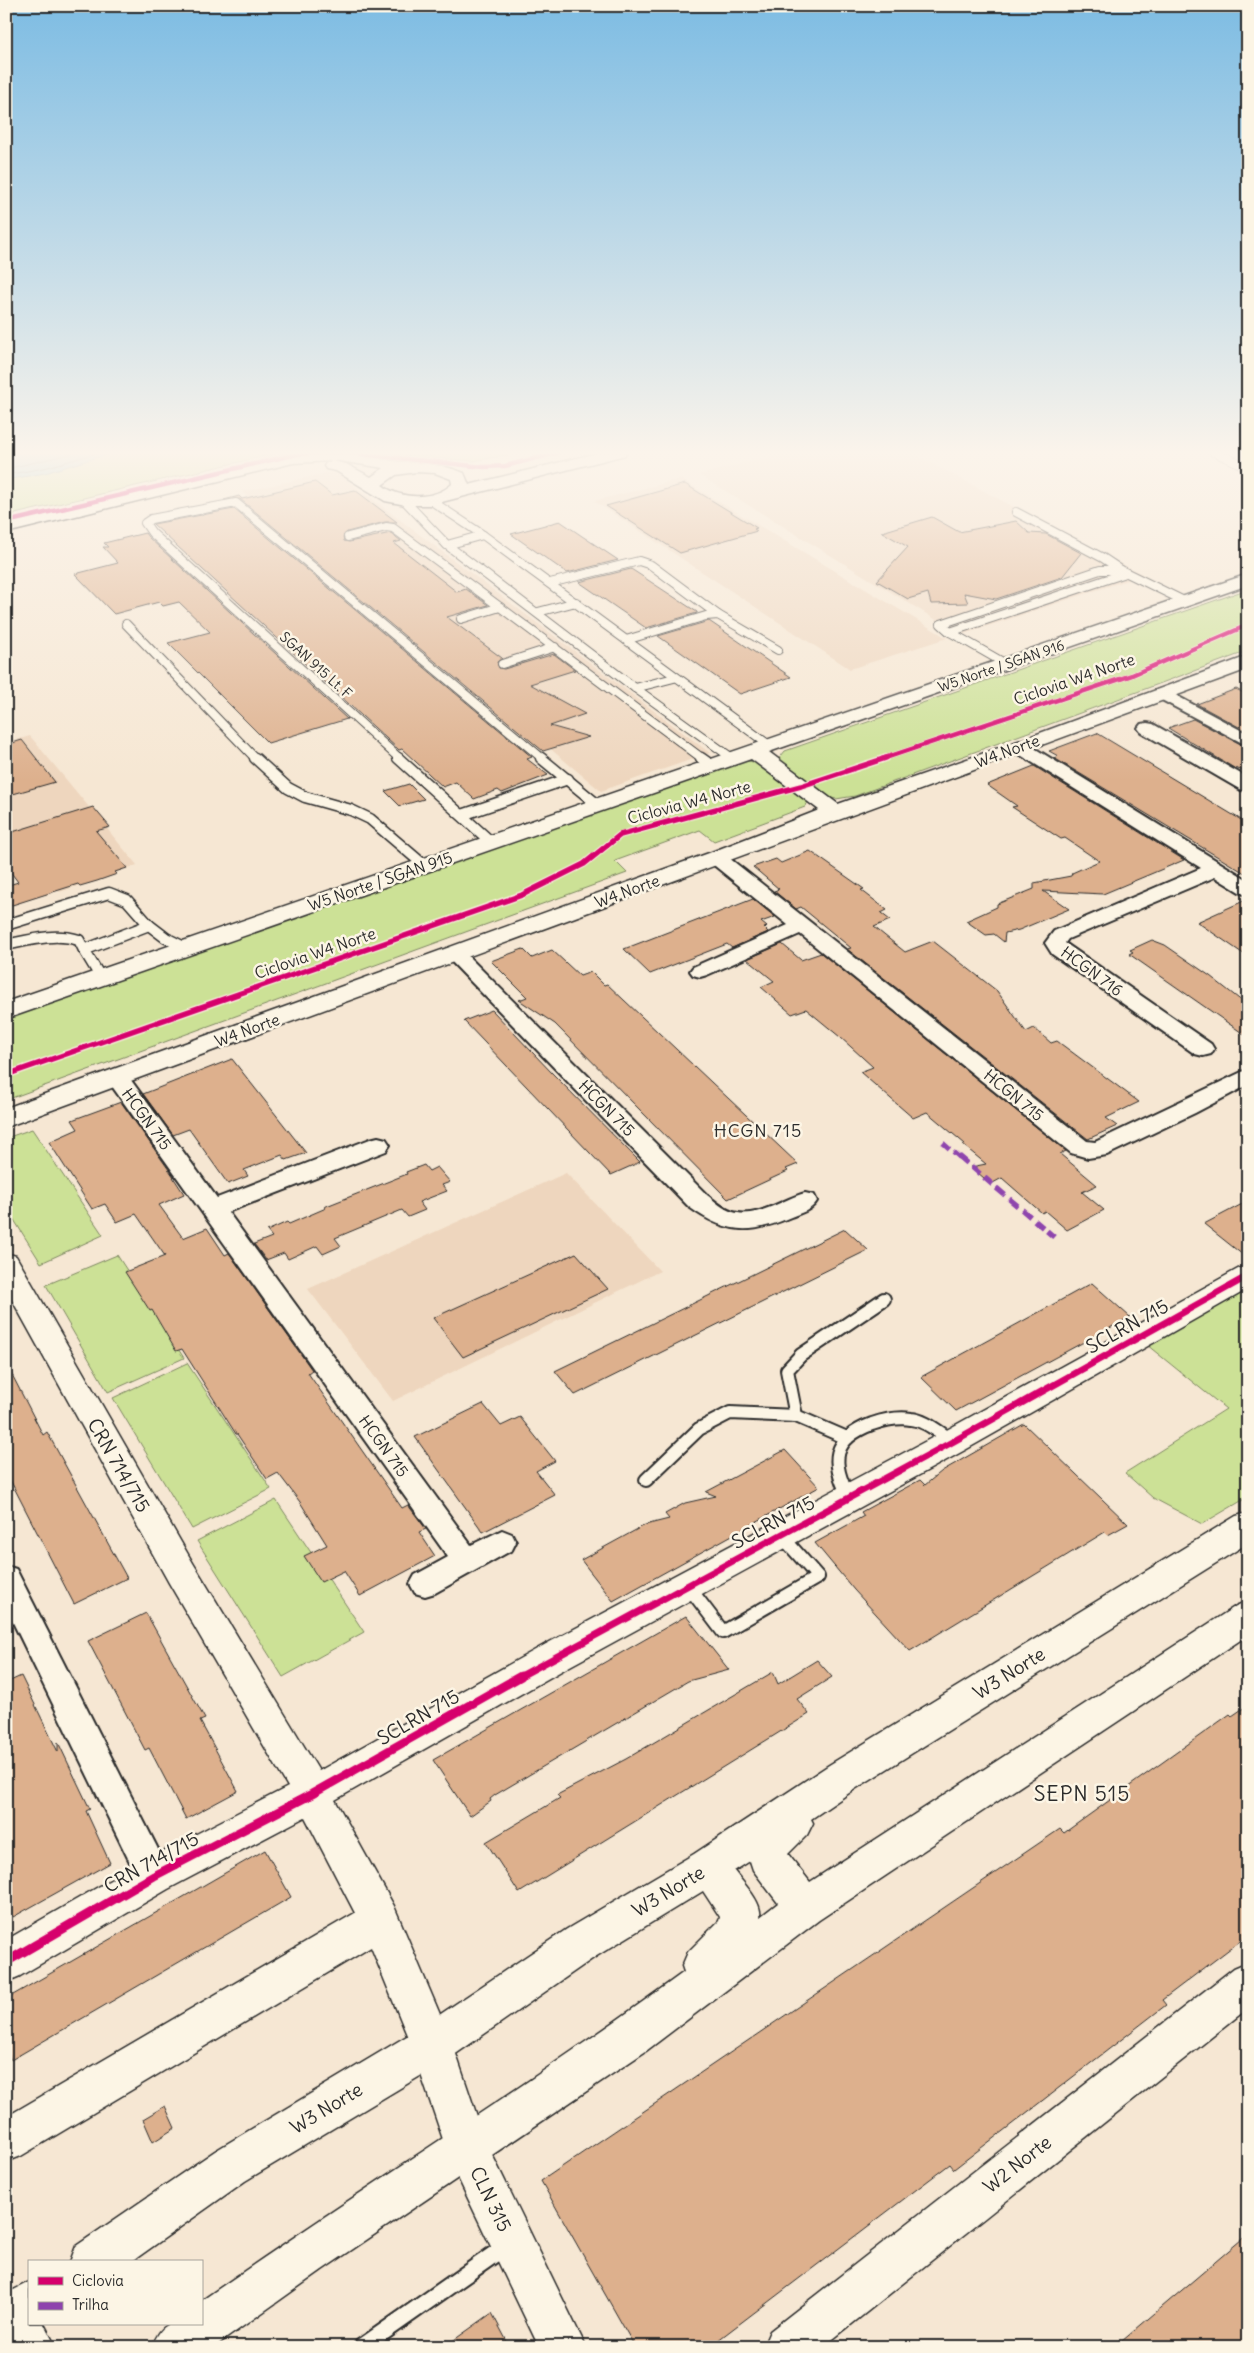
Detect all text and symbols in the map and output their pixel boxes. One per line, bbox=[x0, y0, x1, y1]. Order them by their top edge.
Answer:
street label: SGAN 915 Lt. F bbox=[276, 628, 356, 702]
street label: W5 Norte / SGAN 916 bbox=[935, 636, 1067, 696]
street label: Ciclovia W4 Norte bbox=[1011, 649, 1137, 709]
street label: W4 Norte bbox=[972, 730, 1042, 772]
street label: Ciclovia W4 Norte bbox=[625, 776, 753, 828]
street label: W5 Norte / SGAN 915 bbox=[305, 847, 455, 915]
street label: W4 Norte bbox=[592, 870, 662, 912]
street label: Ciclovia W4 Norte bbox=[252, 923, 378, 983]
street label: HCGN 716 bbox=[1057, 942, 1127, 1000]
street label: W4 Norte bbox=[212, 1009, 282, 1051]
street label: HCGN 715 bbox=[980, 1065, 1048, 1125]
street label: HCGN 715 bbox=[575, 1076, 639, 1140]
street label: HCGN 715 bbox=[118, 1084, 176, 1154]
district label: HCGN 715 bbox=[714, 1119, 802, 1142]
street label: SCLRN 715 bbox=[1081, 1293, 1173, 1359]
street label: HCGN 715 bbox=[355, 1411, 413, 1481]
street label: CRN 714/715 bbox=[82, 1414, 156, 1516]
street label: SCLRN 715 bbox=[727, 1490, 819, 1554]
street label: W3 Norte bbox=[969, 1642, 1049, 1704]
street label: SCLRN 715 bbox=[373, 1684, 463, 1750]
district label: SEPN 515 bbox=[1034, 1780, 1130, 1807]
street label: CRN 714/715 bbox=[99, 1826, 203, 1898]
street label: W3 Norte bbox=[627, 1860, 709, 1922]
street label: W3 Norte bbox=[285, 2077, 367, 2139]
street label: W2 Norte bbox=[978, 2130, 1056, 2198]
street label: CLN 315 bbox=[465, 2162, 517, 2236]
legend bbox=[28, 2260, 202, 2326]
text: Ciclovia bbox=[72, 2271, 124, 2290]
text: Trilha bbox=[72, 2295, 109, 2314]

